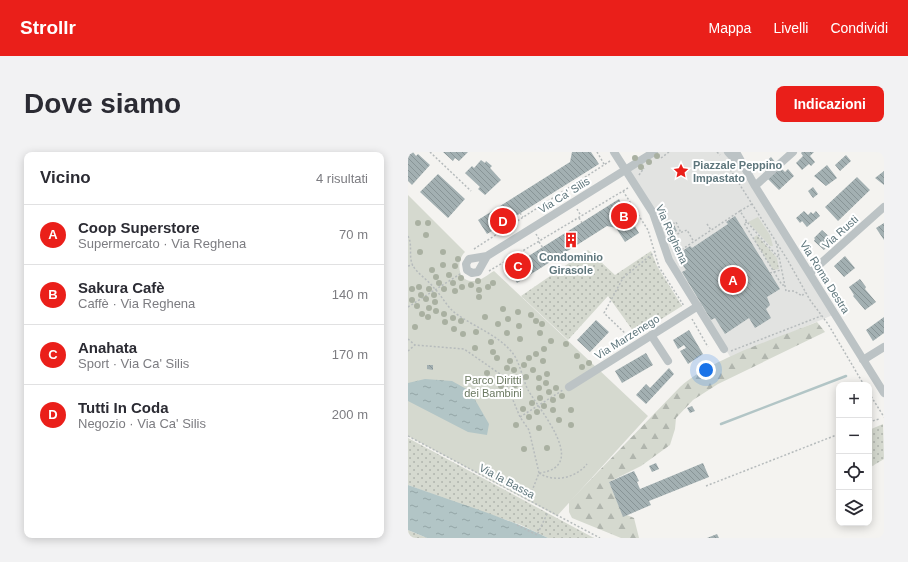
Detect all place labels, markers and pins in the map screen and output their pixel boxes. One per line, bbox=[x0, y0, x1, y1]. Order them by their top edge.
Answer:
place label: Piazzale Peppino Impastato bbox=[693, 159, 783, 184]
place icon: Piazzale Peppino Impastato bbox=[672, 162, 690, 180]
pin: B bbox=[611, 201, 637, 231]
pin: D bbox=[490, 206, 516, 236]
building icon: Condominio Girasole bbox=[562, 231, 580, 249]
pin: C bbox=[505, 251, 531, 281]
place label: Condominio Girasole bbox=[539, 251, 603, 276]
pin: A bbox=[720, 265, 746, 295]

